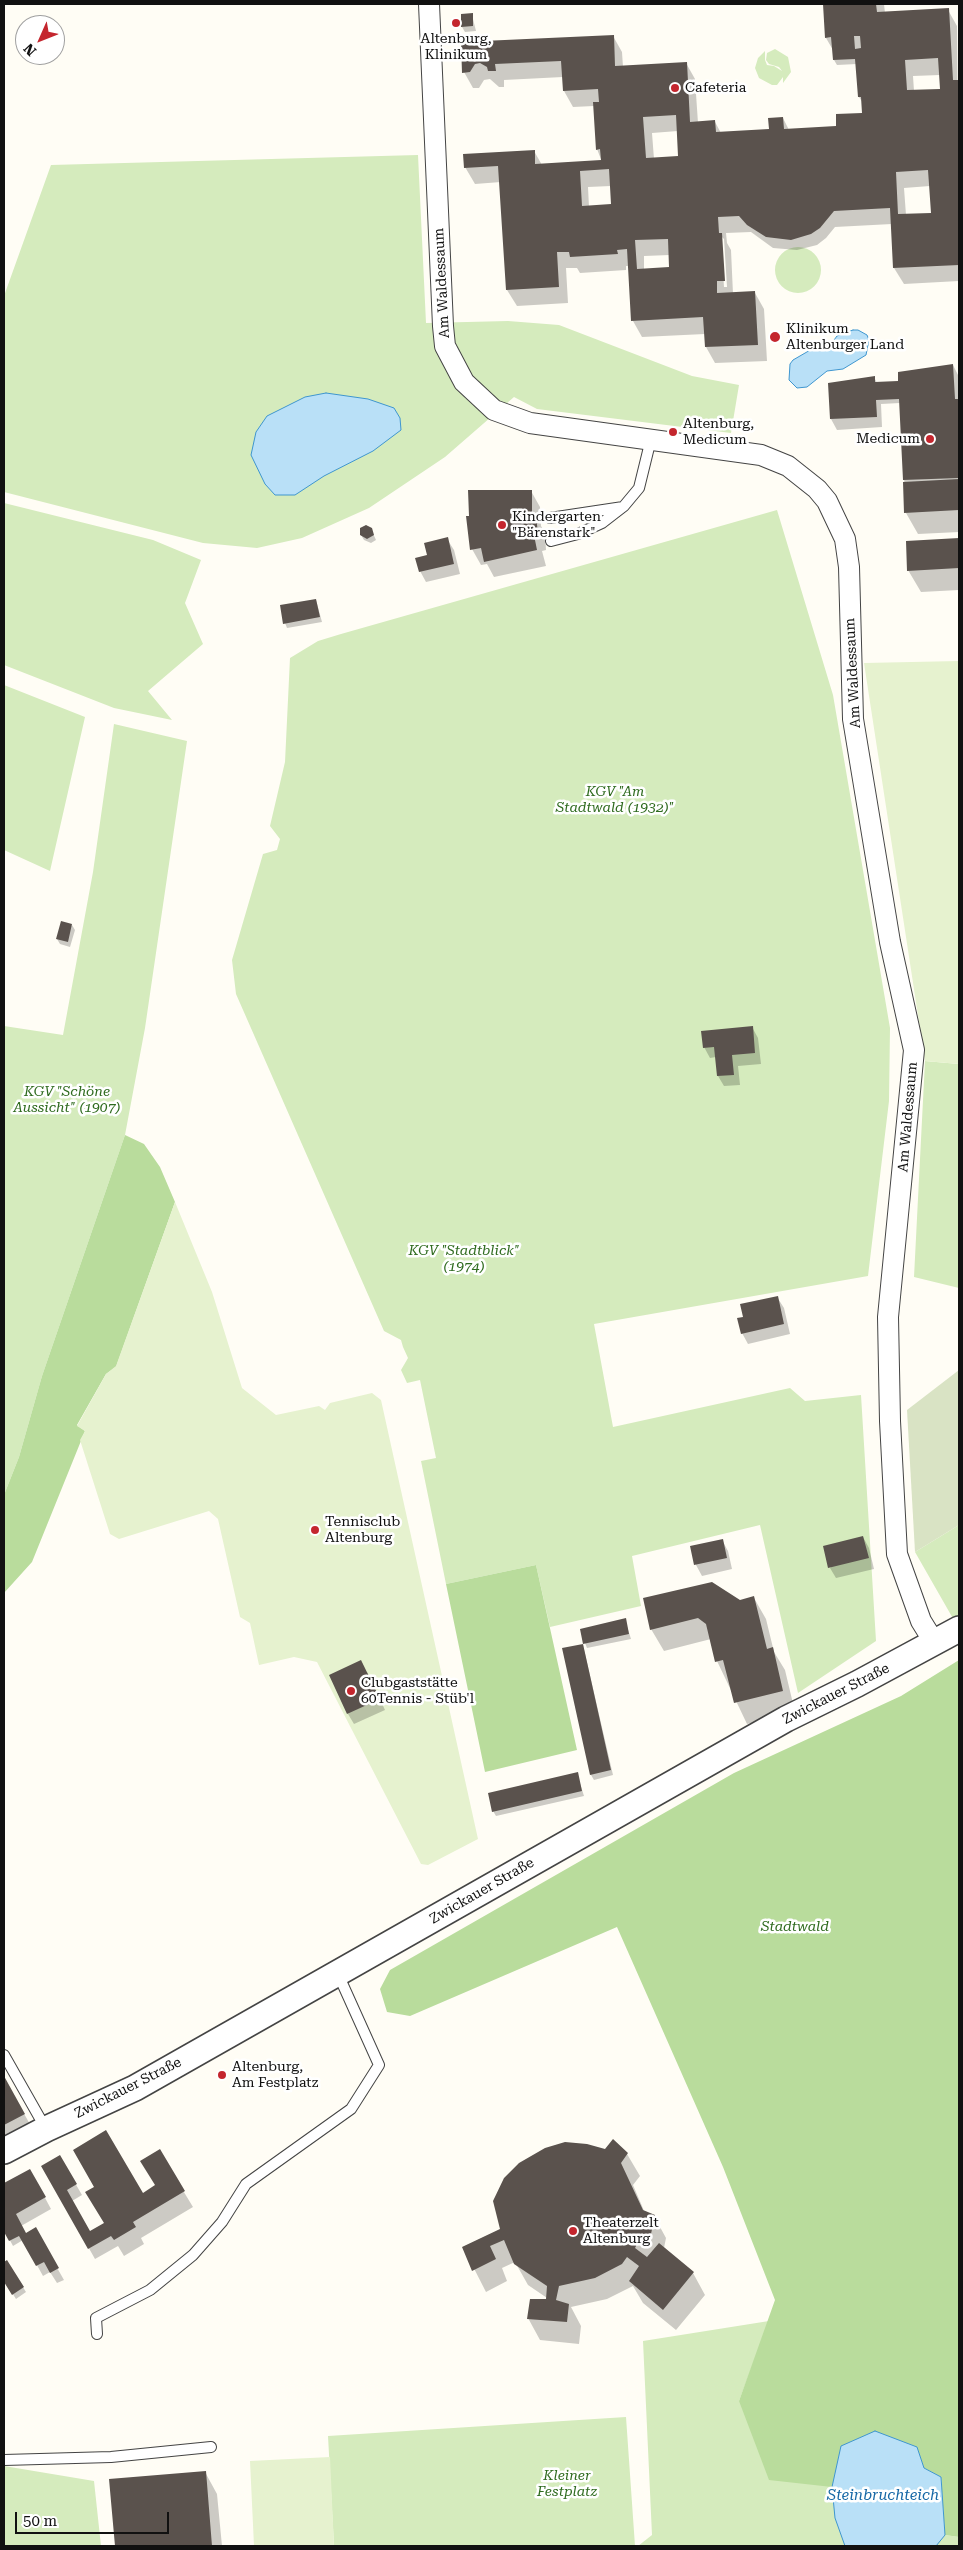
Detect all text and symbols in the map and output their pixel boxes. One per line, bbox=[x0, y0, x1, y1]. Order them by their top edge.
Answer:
north arrow bbox=[15, 15, 65, 65]
marker: Altenburg, Klinikum bbox=[450, 17, 462, 29]
place label: Altenburg, Klinikum bbox=[420, 31, 492, 64]
text: N bbox=[20, 40, 39, 59]
place label: Cafeteria bbox=[685, 80, 746, 96]
marker: Cafeteria bbox=[669, 82, 681, 94]
street label: Am Waldessaum bbox=[431, 227, 453, 339]
place label: Klinikum Altenburger Land bbox=[786, 321, 904, 354]
marker: Klinikum Altenburger Land bbox=[768, 330, 782, 344]
place label: Altenburg, Medicum bbox=[683, 416, 754, 448]
marker: Altenburg, Medicum bbox=[667, 426, 679, 438]
place label: Medicum bbox=[856, 431, 920, 447]
marker: Medicum bbox=[924, 433, 936, 445]
place label: Kindergarten "Bärenstark" bbox=[512, 509, 601, 542]
marker: Kindergarten "Bärenstark" bbox=[496, 519, 508, 531]
street label: Am Waldessaum bbox=[842, 617, 864, 729]
park label: KGV "Am Stadtwald (1932)" bbox=[556, 784, 674, 816]
street label: Am Waldessaum bbox=[895, 1061, 921, 1173]
park label: KGV "Schöne Aussicht" (1907) bbox=[13, 1084, 121, 1116]
park label: KGV "Stadtblick" (1974) bbox=[409, 1243, 519, 1276]
place label: Tennisclub Altenburg bbox=[325, 1514, 400, 1546]
marker: Tennisclub Altenburg bbox=[309, 1524, 321, 1536]
street label: Zwickauer Straße bbox=[780, 1660, 892, 1728]
place label: Clubgaststätte 60Tennis - Stüb'l bbox=[361, 1675, 474, 1708]
marker: Clubgaststätte 60Tennis - Stüb'l bbox=[345, 1685, 357, 1697]
street label: Zwickauer Straße bbox=[427, 1854, 537, 1928]
park label: Stadtwald bbox=[761, 1919, 829, 1935]
street label: Zwickauer Straße bbox=[72, 2054, 184, 2122]
place label: Altenburg, Am Festplatz bbox=[232, 2059, 318, 2092]
marker: Altenburg, Am Festplatz bbox=[216, 2069, 228, 2081]
place label: Theaterzelt Altenburg bbox=[583, 2215, 659, 2248]
marker: Theaterzelt Altenburg bbox=[567, 2225, 579, 2237]
park label: Kleiner Festplatz bbox=[537, 2468, 597, 2500]
water label: Steinbruchteich bbox=[827, 2487, 939, 2505]
scale bar bbox=[18, 2502, 171, 2534]
text: 50 m bbox=[23, 2512, 57, 2530]

